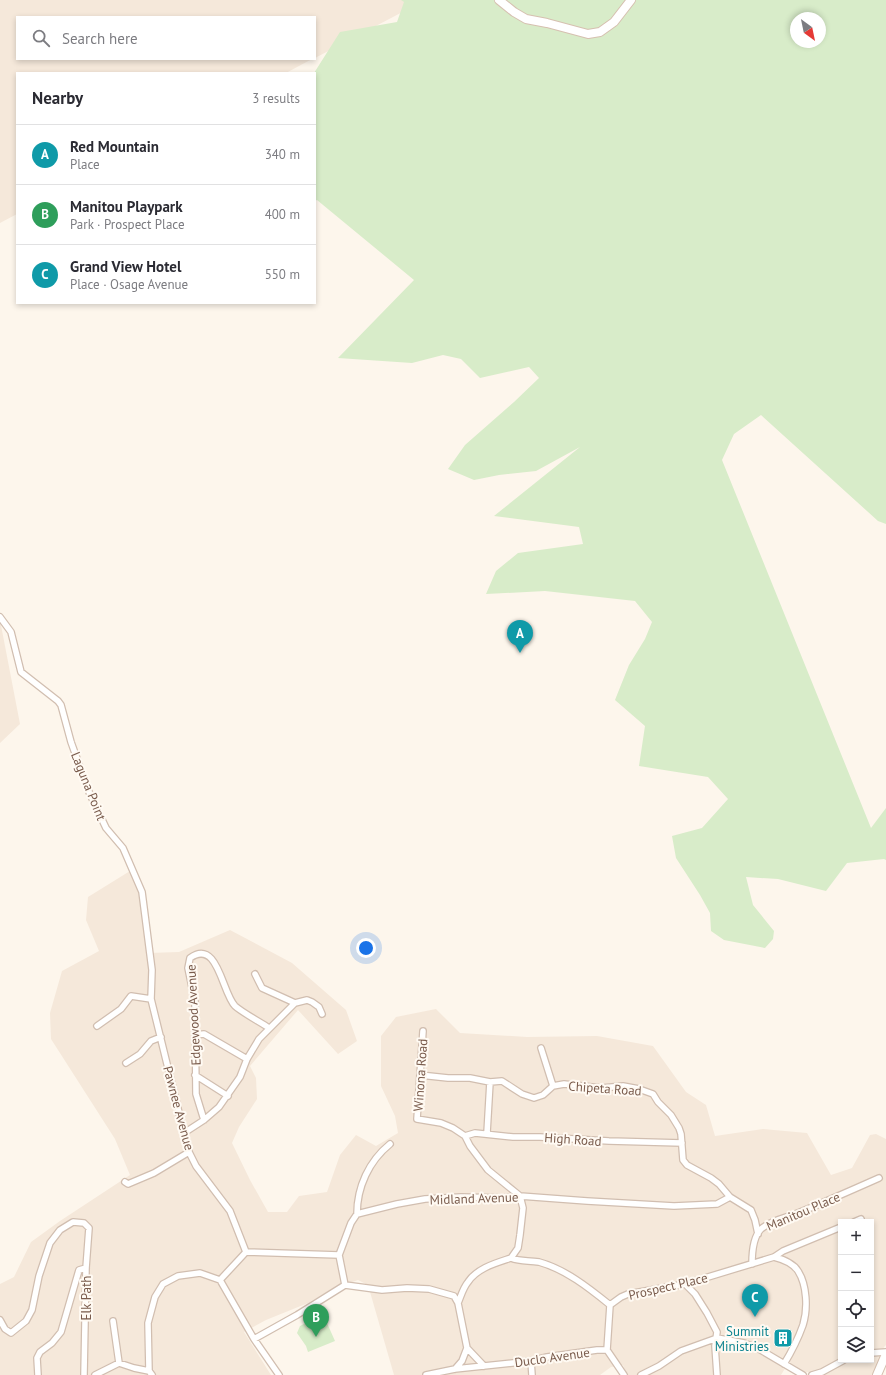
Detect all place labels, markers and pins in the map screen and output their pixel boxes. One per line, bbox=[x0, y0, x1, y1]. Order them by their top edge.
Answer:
pin: A bbox=[507, 620, 533, 653]
pin: C bbox=[742, 1284, 768, 1317]
pin: B bbox=[303, 1304, 329, 1337]
place label: Summit Ministries bbox=[715, 1323, 770, 1355]
building icon: Summit Ministries bbox=[772, 1327, 794, 1349]

